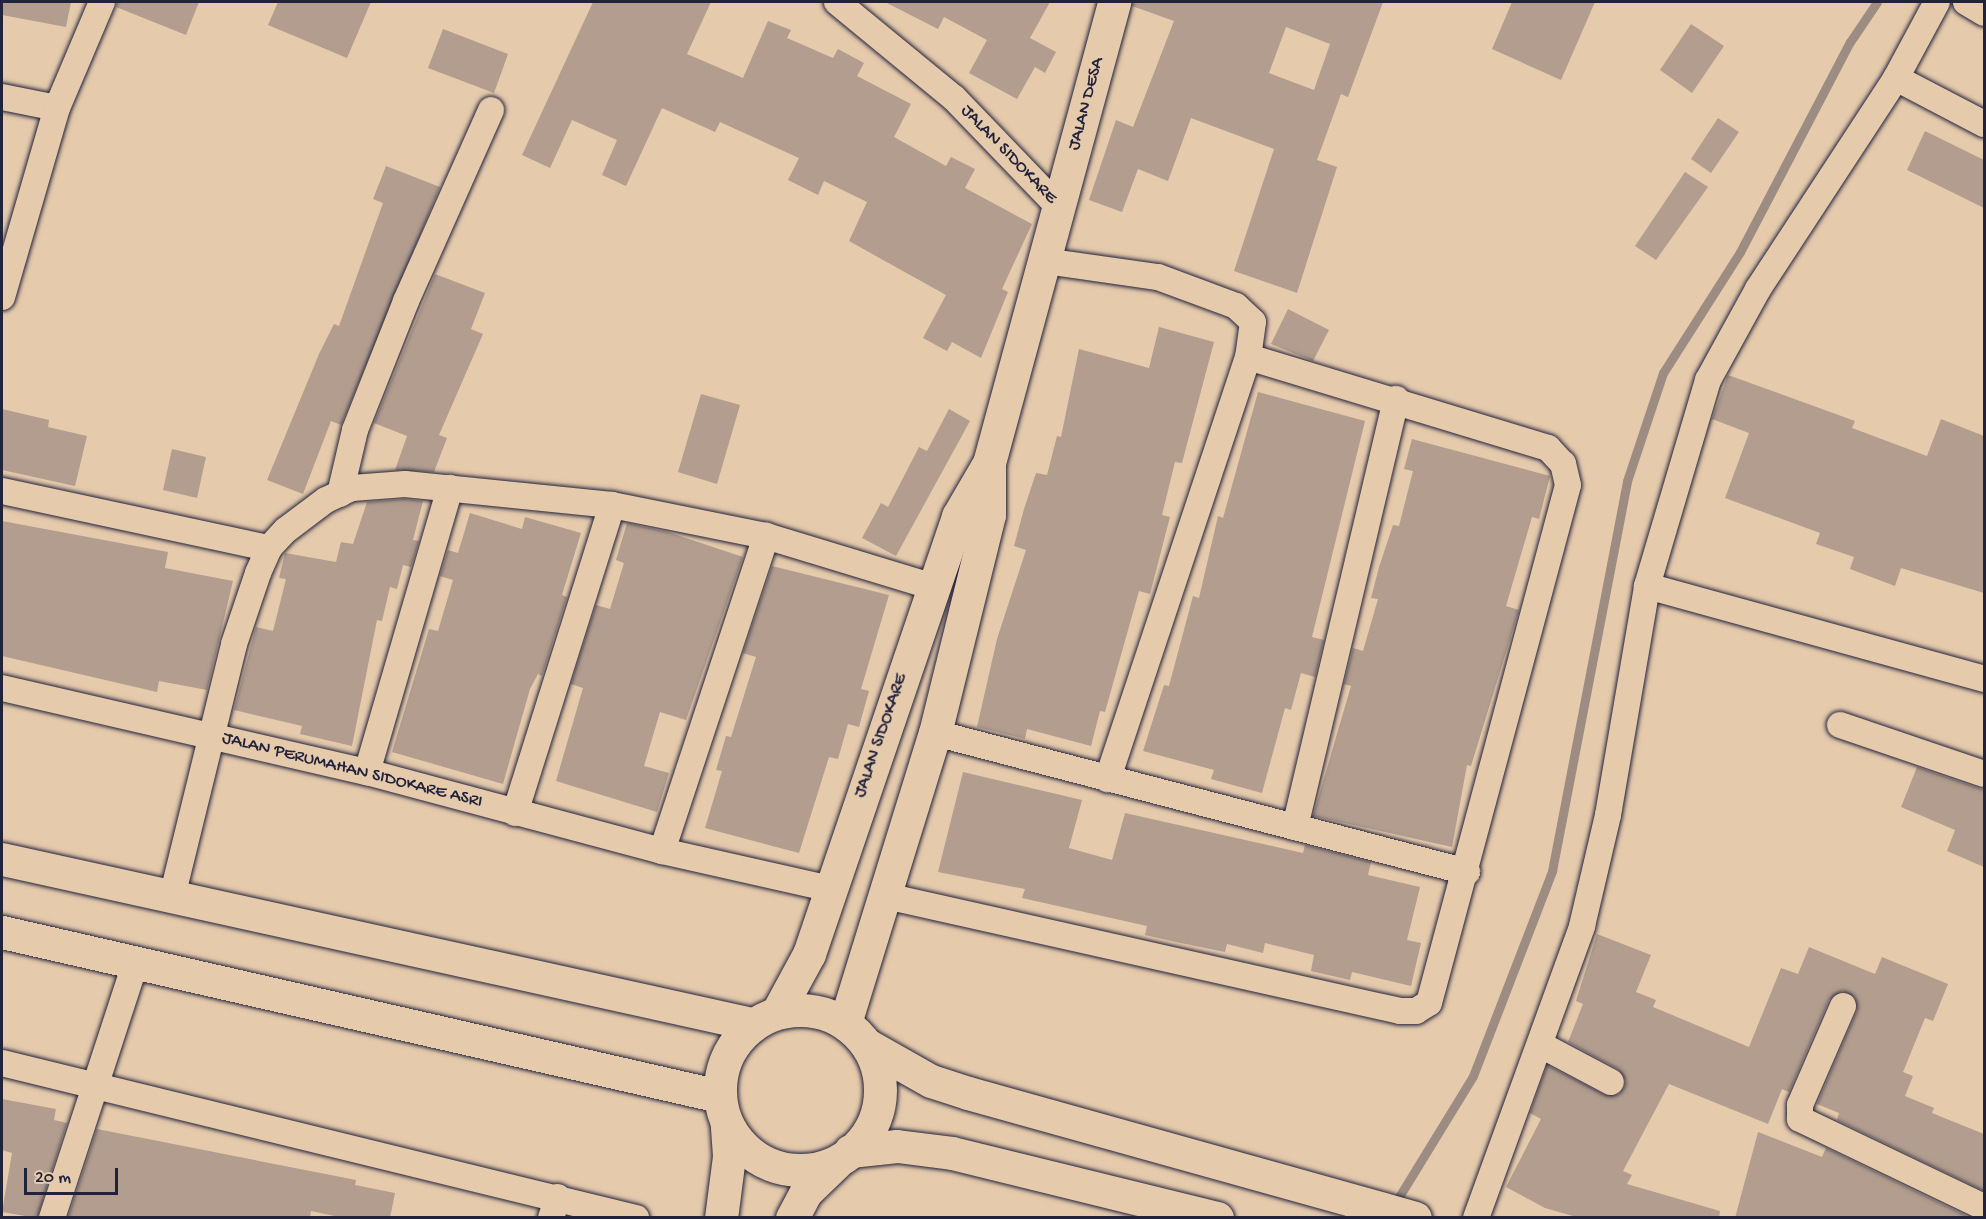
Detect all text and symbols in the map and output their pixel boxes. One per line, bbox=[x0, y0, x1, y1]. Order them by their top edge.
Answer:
street label: JALAN DESA bbox=[1064, 55, 1110, 153]
street label: JALAN SIDOKARE bbox=[955, 101, 1061, 209]
street label: JALAN SIDOKARE bbox=[851, 671, 913, 801]
street label: JALAN PERUMAHAN SIDOKARE ASRI bbox=[219, 728, 485, 814]
scale bar bbox=[27, 1156, 122, 1194]
text: 20 m bbox=[35, 1168, 71, 1189]

